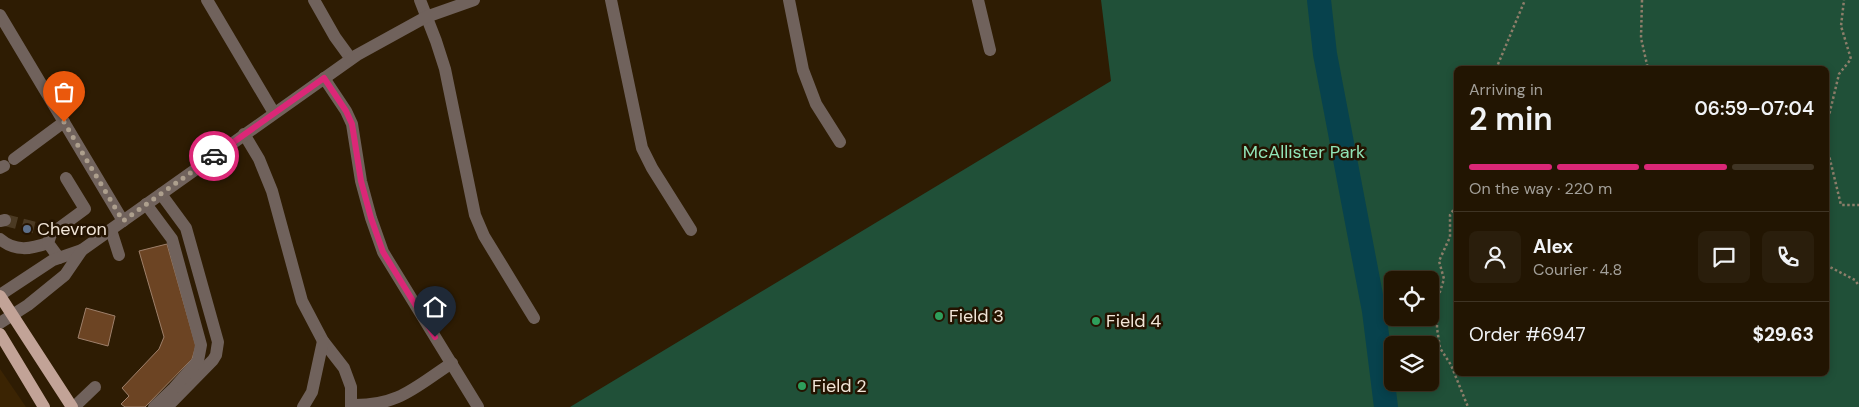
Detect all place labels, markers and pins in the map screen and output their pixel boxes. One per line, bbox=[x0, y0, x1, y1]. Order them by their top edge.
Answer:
pin bbox=[43, 71, 85, 122]
place label: Chevron bbox=[37, 217, 107, 241]
marker: Chevron bbox=[21, 223, 33, 235]
pin bbox=[414, 286, 456, 337]
place label: Field 3 bbox=[949, 304, 1004, 328]
place label: Field 4 bbox=[1106, 309, 1161, 333]
marker: Field 3 bbox=[933, 310, 945, 322]
marker: Field 4 bbox=[1090, 315, 1102, 327]
place label: Field 2 bbox=[812, 374, 867, 398]
marker: Field 2 bbox=[796, 380, 808, 392]

